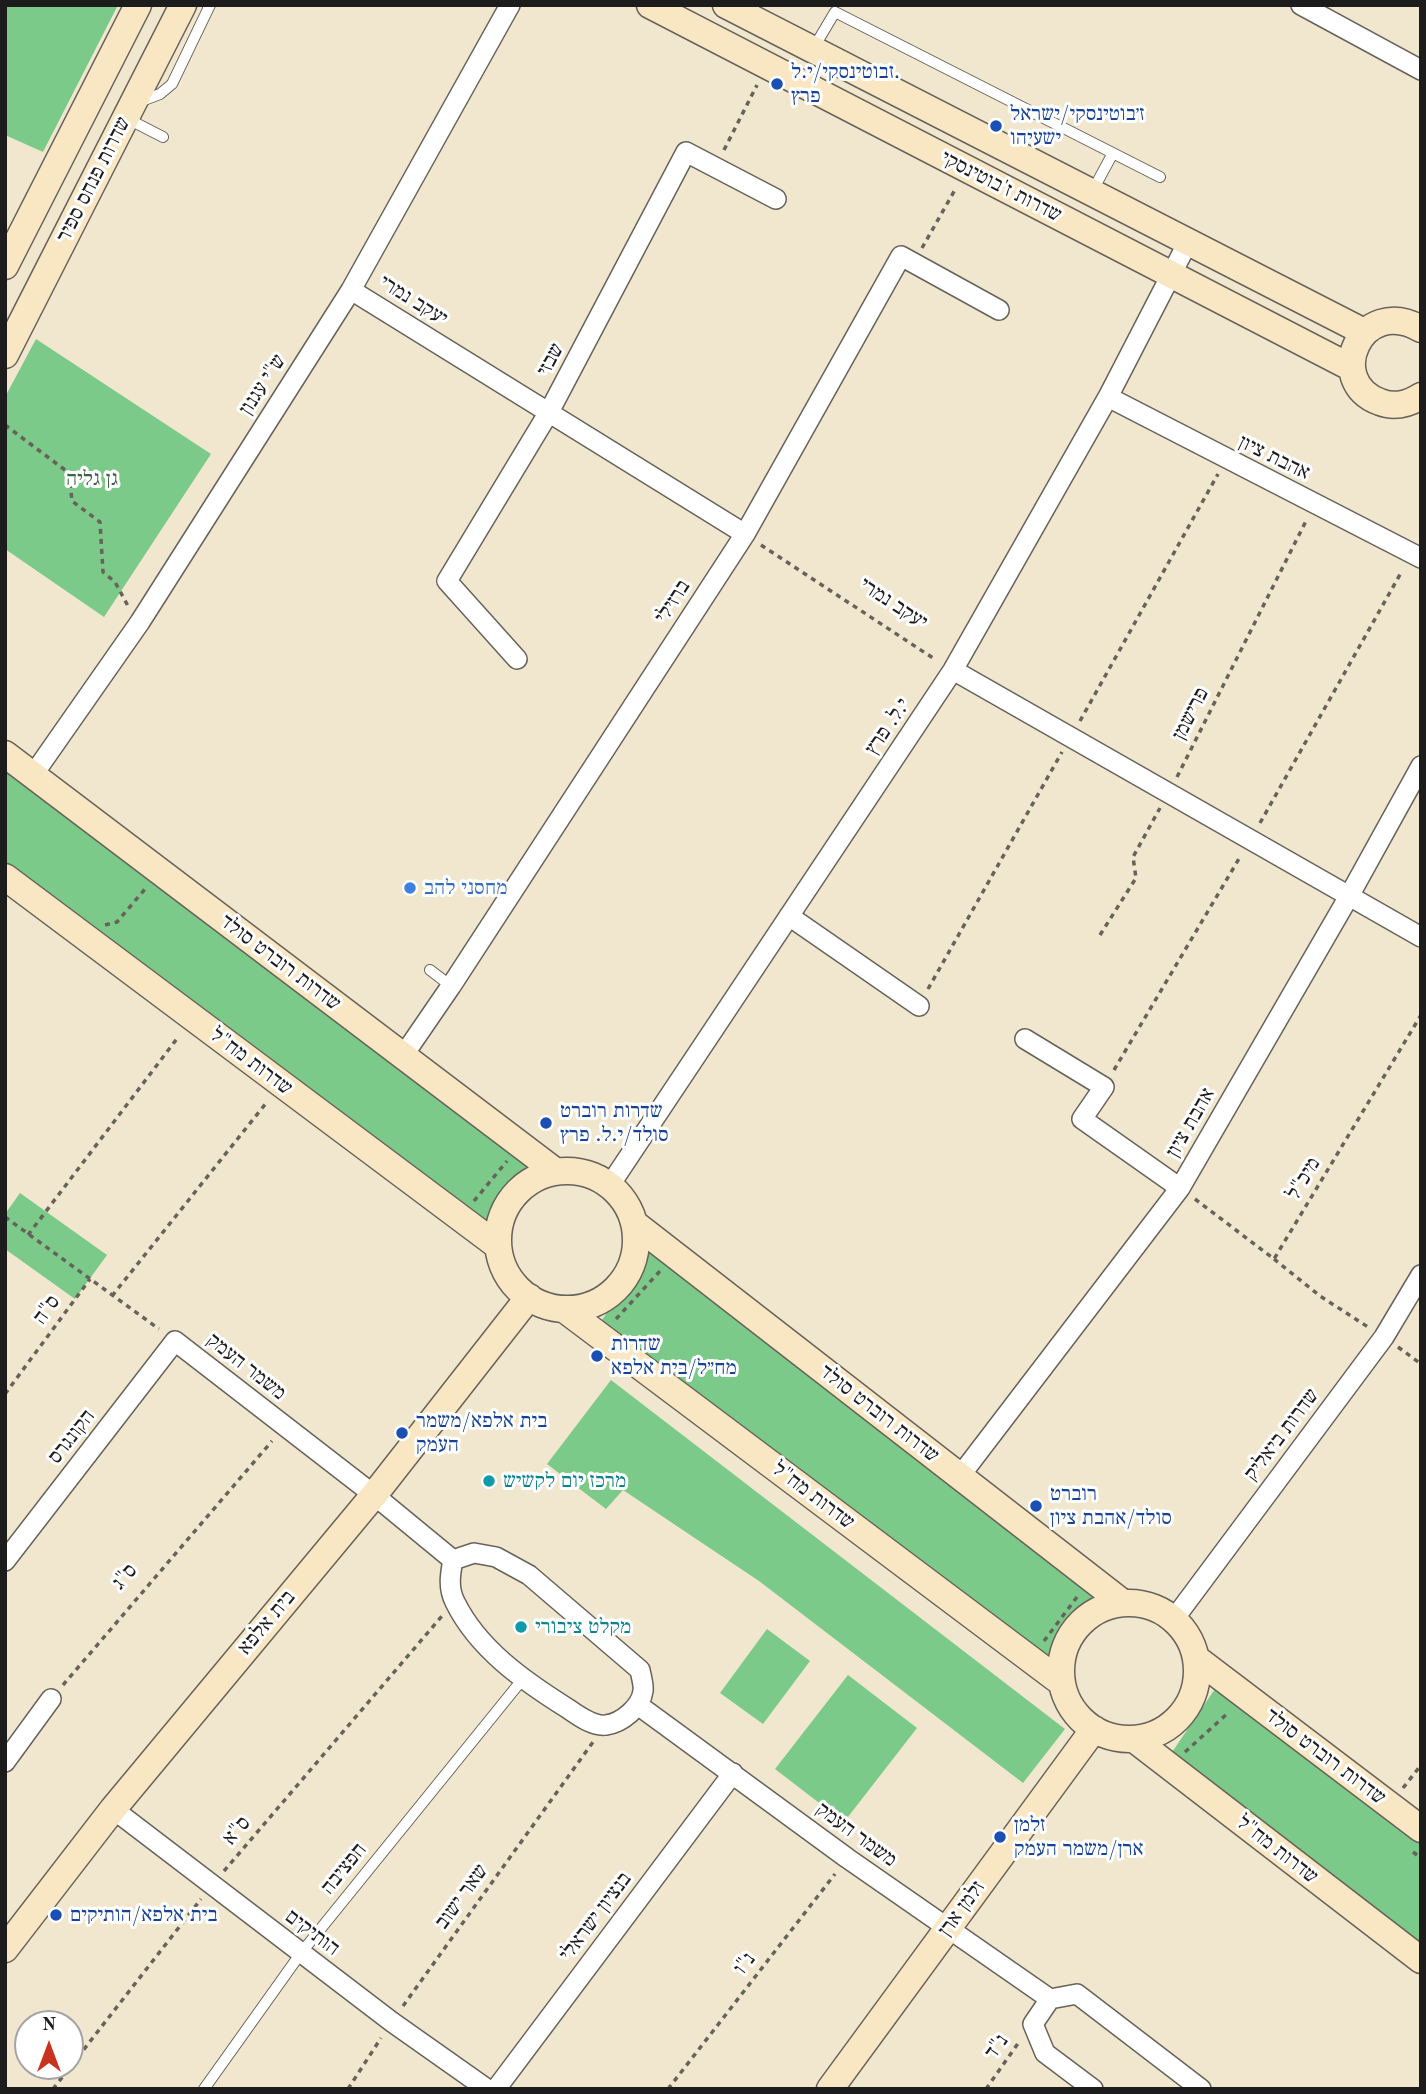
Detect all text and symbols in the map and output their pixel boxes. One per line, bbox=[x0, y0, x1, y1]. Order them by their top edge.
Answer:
place label: זבוטינסקי/י.ל. פרץ bbox=[791, 59, 900, 109]
marker: זבוטינסקי/י.ל. פרץ bbox=[769, 76, 785, 92]
place label: ז׳בוטינסקי/ישראל ישעיהו bbox=[1010, 101, 1145, 151]
street label: שדרות פנחס ספיר bbox=[52, 113, 136, 247]
marker: ז׳בוטינסקי/ישראל ישעיהו bbox=[988, 118, 1004, 134]
street label: שדרות ז'בוטינסקי bbox=[936, 146, 1066, 228]
street label: יעקב נמרי bbox=[374, 270, 452, 332]
street label: שבזי bbox=[532, 339, 570, 381]
street label: ש"י עגנון bbox=[234, 350, 292, 420]
street label: אהבת ציון bbox=[1234, 430, 1314, 486]
park label: גן גליה bbox=[66, 466, 118, 492]
street label: יעקב נמרי bbox=[854, 573, 932, 635]
street label: ברזילי bbox=[650, 576, 696, 628]
street label: פרישמן bbox=[1167, 684, 1215, 744]
street label: י.ל. פרץ bbox=[860, 694, 916, 760]
place label: מחסני להב bbox=[424, 875, 507, 901]
marker: מחסני להב bbox=[402, 880, 418, 896]
street label: שדרות רוברט סולד bbox=[215, 909, 345, 1017]
street label: שדרות מח"ל bbox=[205, 1023, 297, 1101]
street label: אהבת ציון bbox=[1161, 1084, 1221, 1162]
place label: שדרות רוברט סולד/י.ל. פרץ bbox=[560, 1098, 669, 1148]
marker: שדרות רוברט סולד/י.ל. פרץ bbox=[538, 1115, 554, 1131]
street label: מיכ"ל bbox=[1281, 1153, 1327, 1205]
street label: ס"ה bbox=[28, 1290, 66, 1330]
street label: משמר העמק bbox=[201, 1328, 291, 1406]
place label: שדרות מח״ל/בית אלפא bbox=[611, 1331, 737, 1381]
marker: שדרות מח״ל/בית אלפא bbox=[589, 1348, 605, 1364]
street label: שדרות רוברט סולד bbox=[814, 1360, 944, 1468]
street label: שדרות ביאליק bbox=[1239, 1384, 1325, 1486]
street label: הקונגרס bbox=[43, 1405, 101, 1469]
place label: בית אלפא/משמר העמק bbox=[416, 1408, 547, 1458]
marker: בית אלפא/משמר העמק bbox=[394, 1425, 410, 1441]
street label: שדרות מח"ל bbox=[767, 1457, 859, 1535]
place label: מרכז יום לקשיש bbox=[503, 1468, 626, 1494]
marker: מרכז יום לקשיש bbox=[481, 1473, 497, 1489]
place label: רוברט סולד/אהבת ציון bbox=[1050, 1481, 1172, 1531]
marker: רוברט סולד/אהבת ציון bbox=[1028, 1498, 1044, 1514]
street label: ס"ג bbox=[107, 1559, 143, 1595]
street label: בית אלפא bbox=[233, 1586, 301, 1660]
place label: מקלט ציבורי bbox=[535, 1614, 631, 1640]
marker: מקלט ציבורי bbox=[513, 1619, 529, 1635]
street label: שדרות רוברט סולד bbox=[1260, 1703, 1390, 1811]
street label: משמר העמק bbox=[810, 1797, 902, 1873]
street label: שדרות מח"ל bbox=[1231, 1810, 1323, 1890]
street label: ס"א bbox=[218, 1811, 256, 1851]
place label: זלמן ארן/משמר העמק bbox=[1014, 1812, 1144, 1862]
marker: זלמן ארן/משמר העמק bbox=[992, 1829, 1008, 1845]
street label: חפציבה bbox=[316, 1838, 372, 1900]
street label: שאר ישוב bbox=[430, 1859, 494, 1935]
street label: בנציון ישראלי bbox=[554, 1868, 638, 1966]
street label: זלמן ארן bbox=[933, 1876, 991, 1942]
place label: בית אלפא/הותיקים bbox=[70, 1902, 218, 1928]
street label: הותיקים bbox=[280, 1904, 344, 1962]
marker: בית אלפא/הותיקים bbox=[48, 1907, 64, 1923]
street label: נ"ו bbox=[729, 1948, 761, 1980]
north arrow bbox=[14, 2010, 84, 2080]
text: N bbox=[42, 2016, 56, 2035]
street label: נ"ד bbox=[980, 2030, 1014, 2064]

